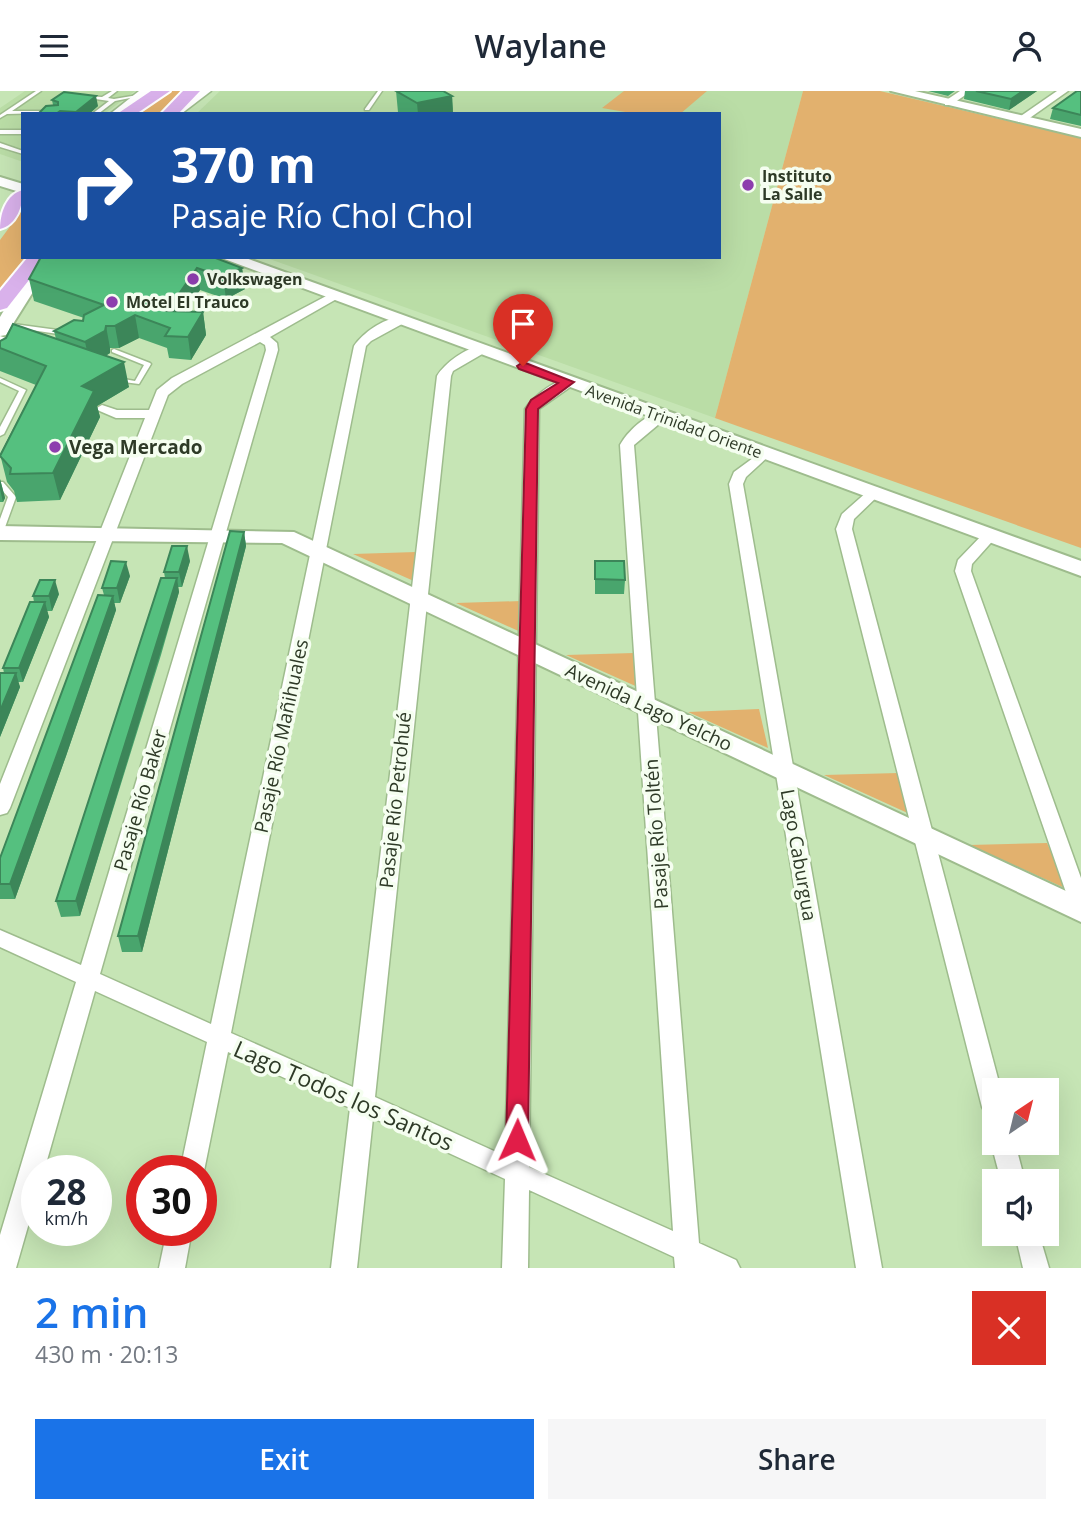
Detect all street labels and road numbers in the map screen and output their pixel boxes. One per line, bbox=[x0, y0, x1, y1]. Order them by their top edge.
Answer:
street label: Avenida Trinidad Oriente bbox=[583, 379, 765, 463]
street label: Pasaje Río Mañihuales bbox=[248, 637, 314, 835]
street label: Avenida Lago Yelcho bbox=[561, 657, 737, 757]
street label: Pasaje Río Petrohué bbox=[373, 711, 417, 889]
street label: Pasaje Río Baker bbox=[107, 726, 173, 874]
street label: Pasaje Río Toltén bbox=[638, 758, 674, 910]
street label: Lago Caburgua bbox=[775, 787, 823, 923]
street label: Lago Todos los Santos bbox=[229, 1032, 459, 1158]

